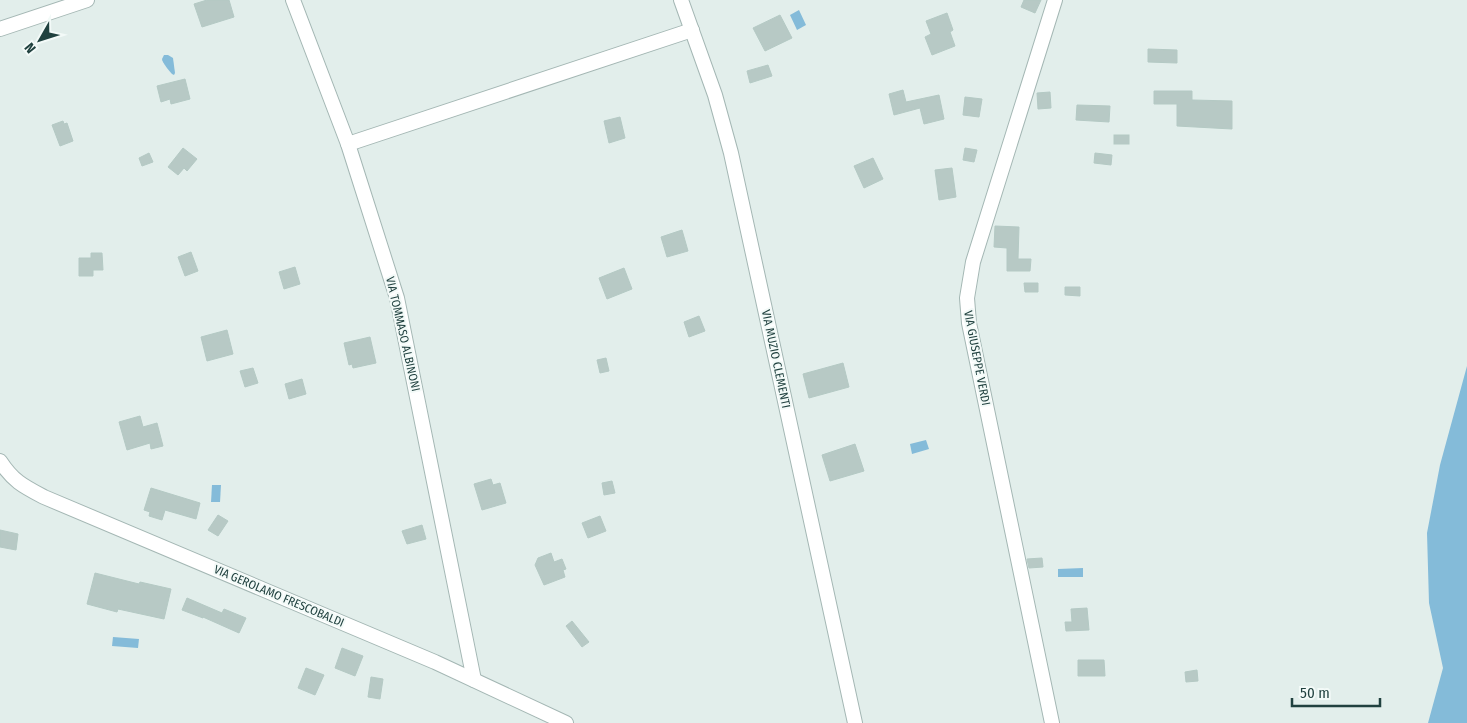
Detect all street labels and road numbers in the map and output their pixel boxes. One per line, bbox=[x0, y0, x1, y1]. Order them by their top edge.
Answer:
street label: VIA TOMMASO ALBINONI bbox=[383, 275, 423, 393]
street label: VIA MUZIO CLEMENTI bbox=[759, 309, 793, 409]
street label: VIA GIUSEPPE VERDI bbox=[961, 309, 993, 407]
street label: VIA GEROLAMO FRESCOBALDI bbox=[212, 562, 346, 630]

